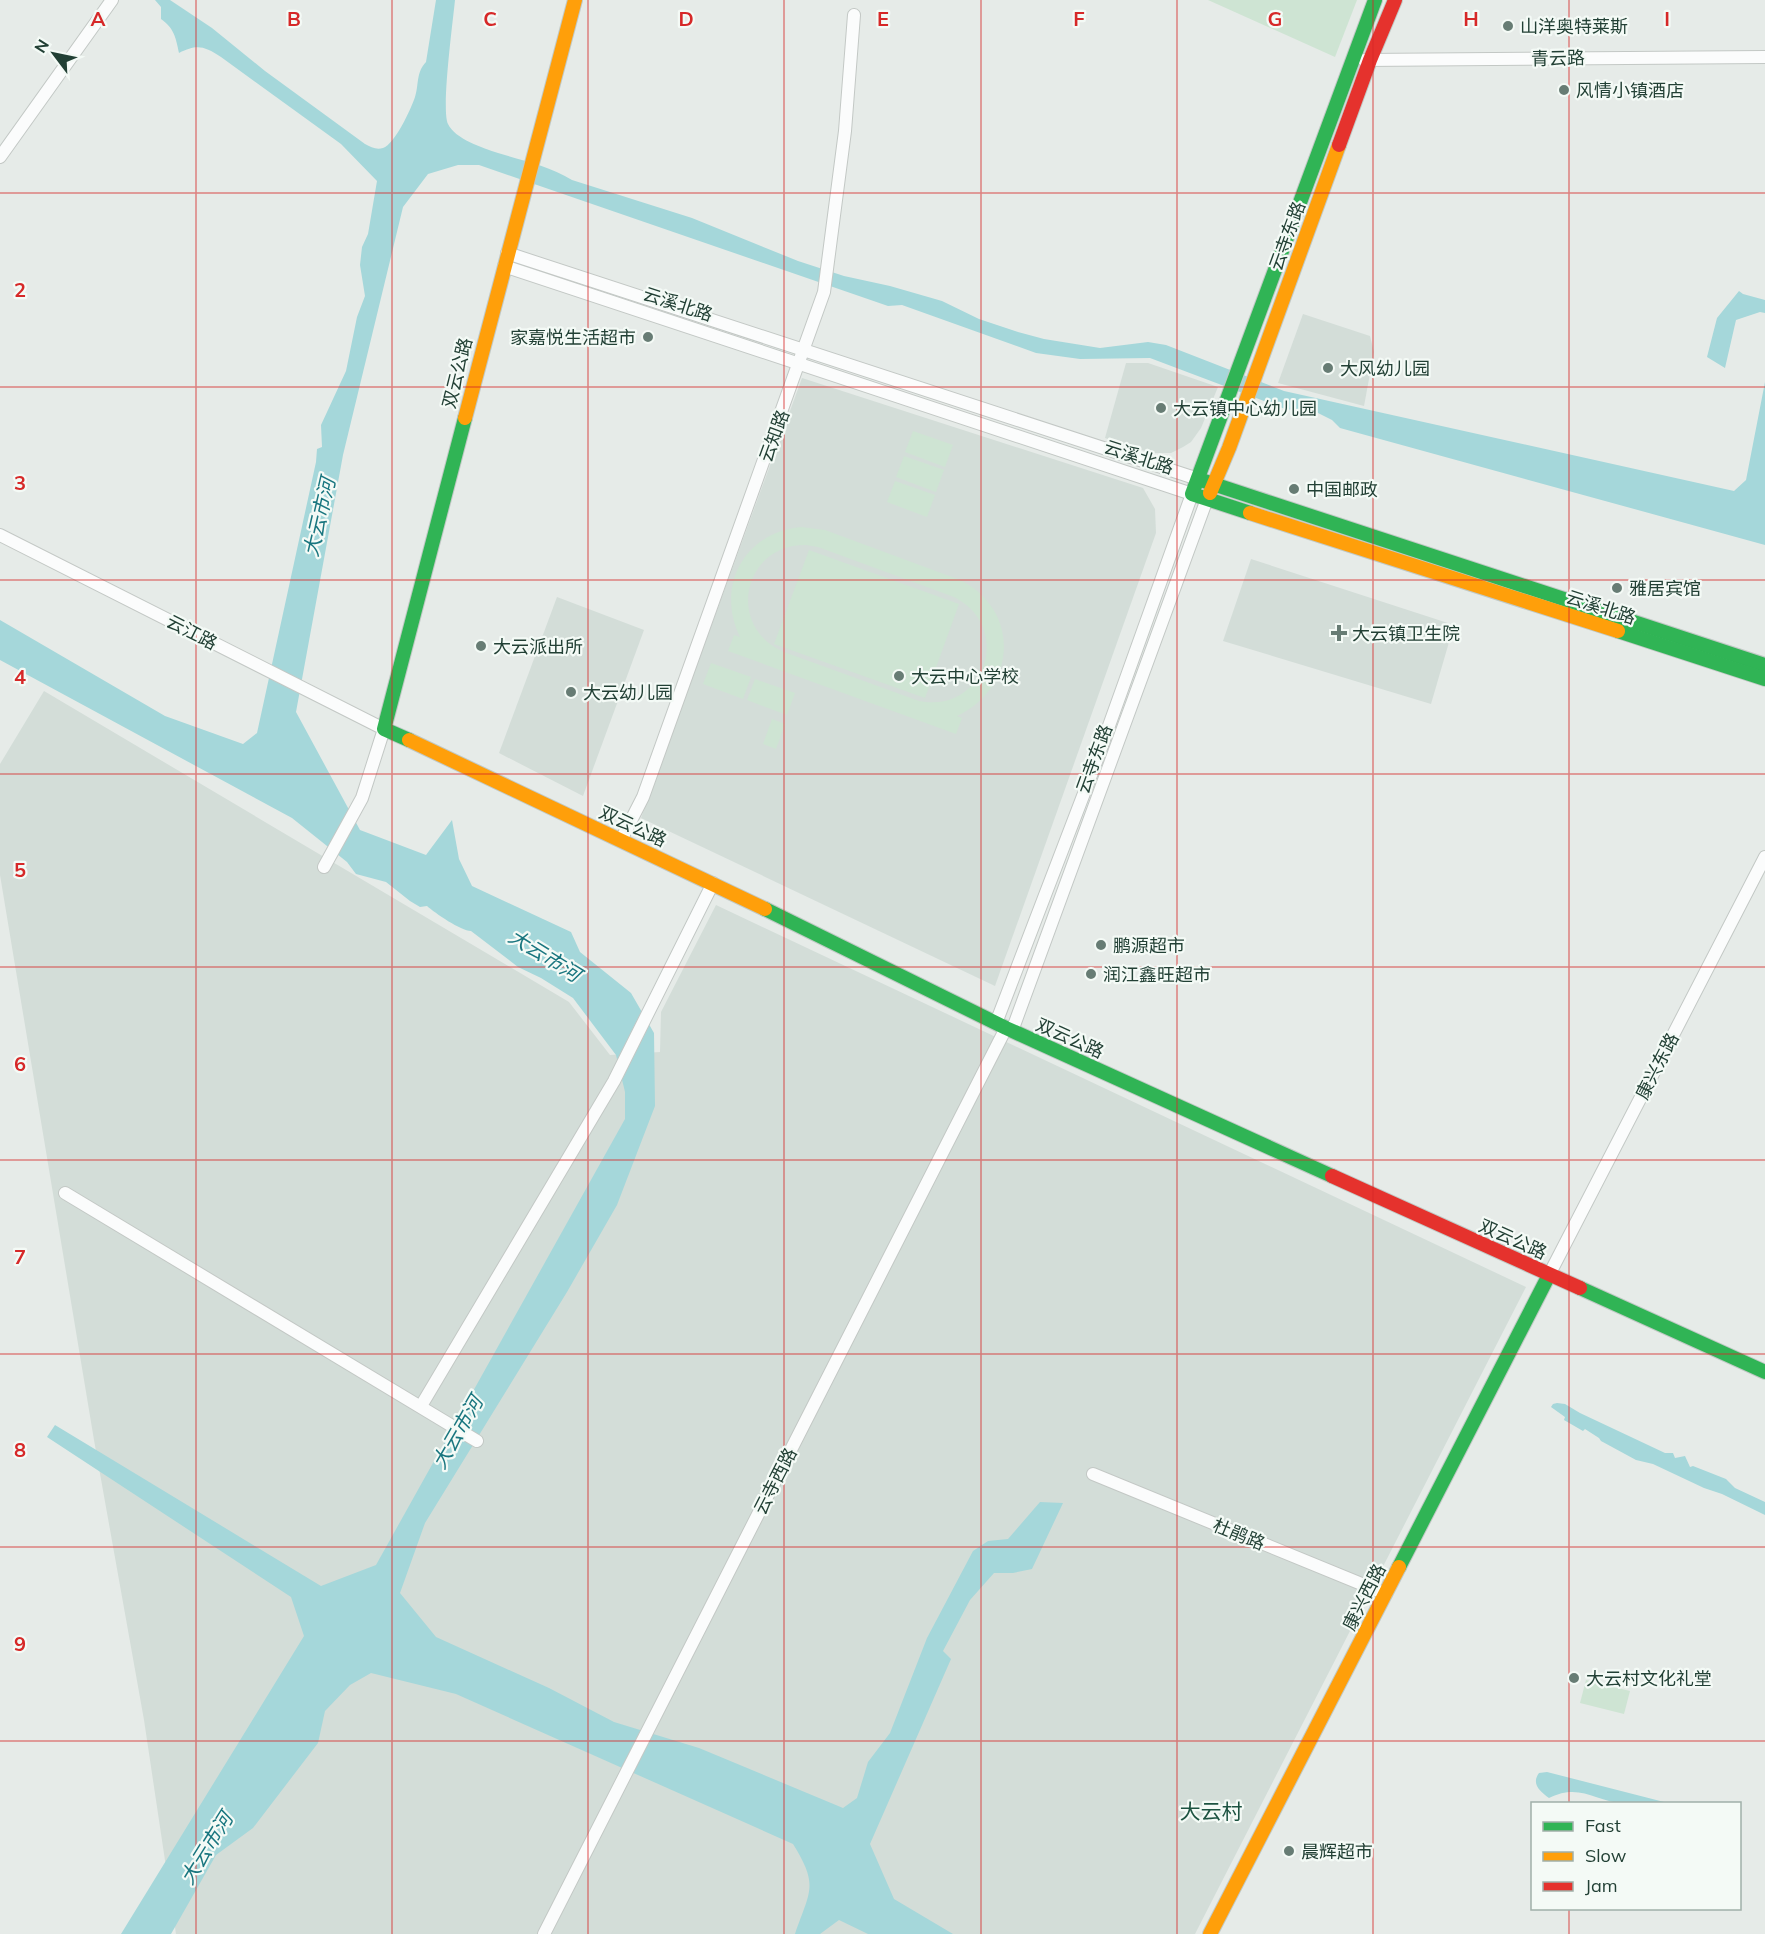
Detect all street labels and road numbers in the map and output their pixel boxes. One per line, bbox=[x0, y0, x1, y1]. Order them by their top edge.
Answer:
street label: 青云路 bbox=[1531, 46, 1585, 70]
street label: 云寺东路 bbox=[1264, 198, 1310, 274]
street label: 云溪北路 bbox=[640, 282, 716, 326]
street label: 双云公路 bbox=[437, 335, 477, 411]
street label: 云知路 bbox=[754, 407, 794, 465]
street label: 云溪北路 bbox=[1101, 435, 1177, 479]
street label: 云溪北路 bbox=[1563, 585, 1639, 629]
street label: 云江路 bbox=[163, 609, 221, 655]
street label: 云寺东路 bbox=[1071, 721, 1117, 797]
street label: 双云公路 bbox=[596, 800, 670, 852]
street label: 双云公路 bbox=[1032, 1013, 1108, 1063]
street label: 康兴东路 bbox=[1630, 1029, 1684, 1103]
street label: 双云公路 bbox=[1475, 1214, 1551, 1264]
street label: 云寺西路 bbox=[748, 1444, 802, 1518]
street label: 杜鹃路 bbox=[1210, 1513, 1268, 1555]
street label: 康兴西路 bbox=[1337, 1560, 1391, 1634]

